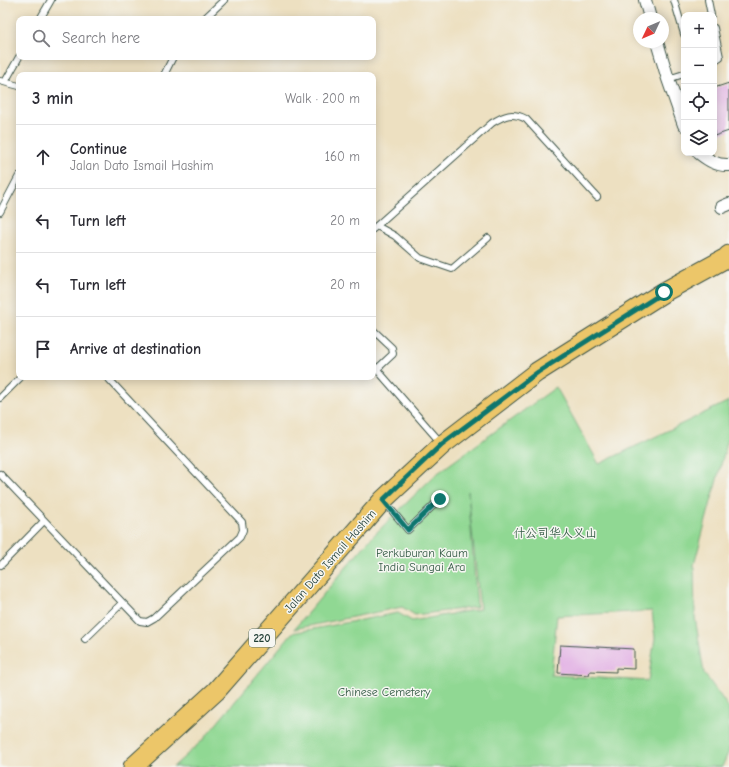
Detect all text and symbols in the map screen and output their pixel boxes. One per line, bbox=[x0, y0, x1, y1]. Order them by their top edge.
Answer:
north arrow bbox=[633, 12, 669, 48]
map controls bbox=[681, 12, 717, 156]
button: + bbox=[681, 12, 717, 48]
search box bbox=[16, 16, 376, 60]
icon: search bbox=[30, 27, 52, 49]
text: Search here bbox=[62, 29, 140, 47]
button: − bbox=[681, 48, 717, 84]
button: locate bbox=[681, 84, 717, 120]
text: 3 min bbox=[32, 89, 73, 108]
text: Walk · 200 m bbox=[285, 91, 360, 106]
button: layers bbox=[681, 120, 717, 156]
text: Continue bbox=[70, 140, 127, 158]
icon: ahead bbox=[32, 146, 54, 168]
text: 160 m bbox=[325, 149, 360, 164]
text: Jalan Dato Ismail Hashim bbox=[70, 158, 213, 173]
icon: left bbox=[32, 210, 54, 232]
text: Turn left bbox=[70, 212, 126, 230]
text: 20 m bbox=[330, 213, 360, 228]
icon: left bbox=[32, 274, 54, 296]
text: Turn left bbox=[70, 276, 126, 294]
text: 20 m bbox=[330, 277, 360, 292]
route start bbox=[655, 283, 673, 301]
icon: arrive bbox=[32, 338, 54, 360]
text: Arrive at destination bbox=[70, 340, 201, 358]
route end bbox=[431, 490, 449, 508]
street label: Jalan Dato Ismail Hashim bbox=[281, 506, 379, 616]
park label: 什公司华人义山 bbox=[513, 526, 597, 540]
park label: Perkuburan Kaum India Sungai Ara bbox=[376, 546, 468, 574]
road number: 220 bbox=[249, 629, 275, 647]
park label: Chinese Cemetery bbox=[338, 685, 431, 699]

